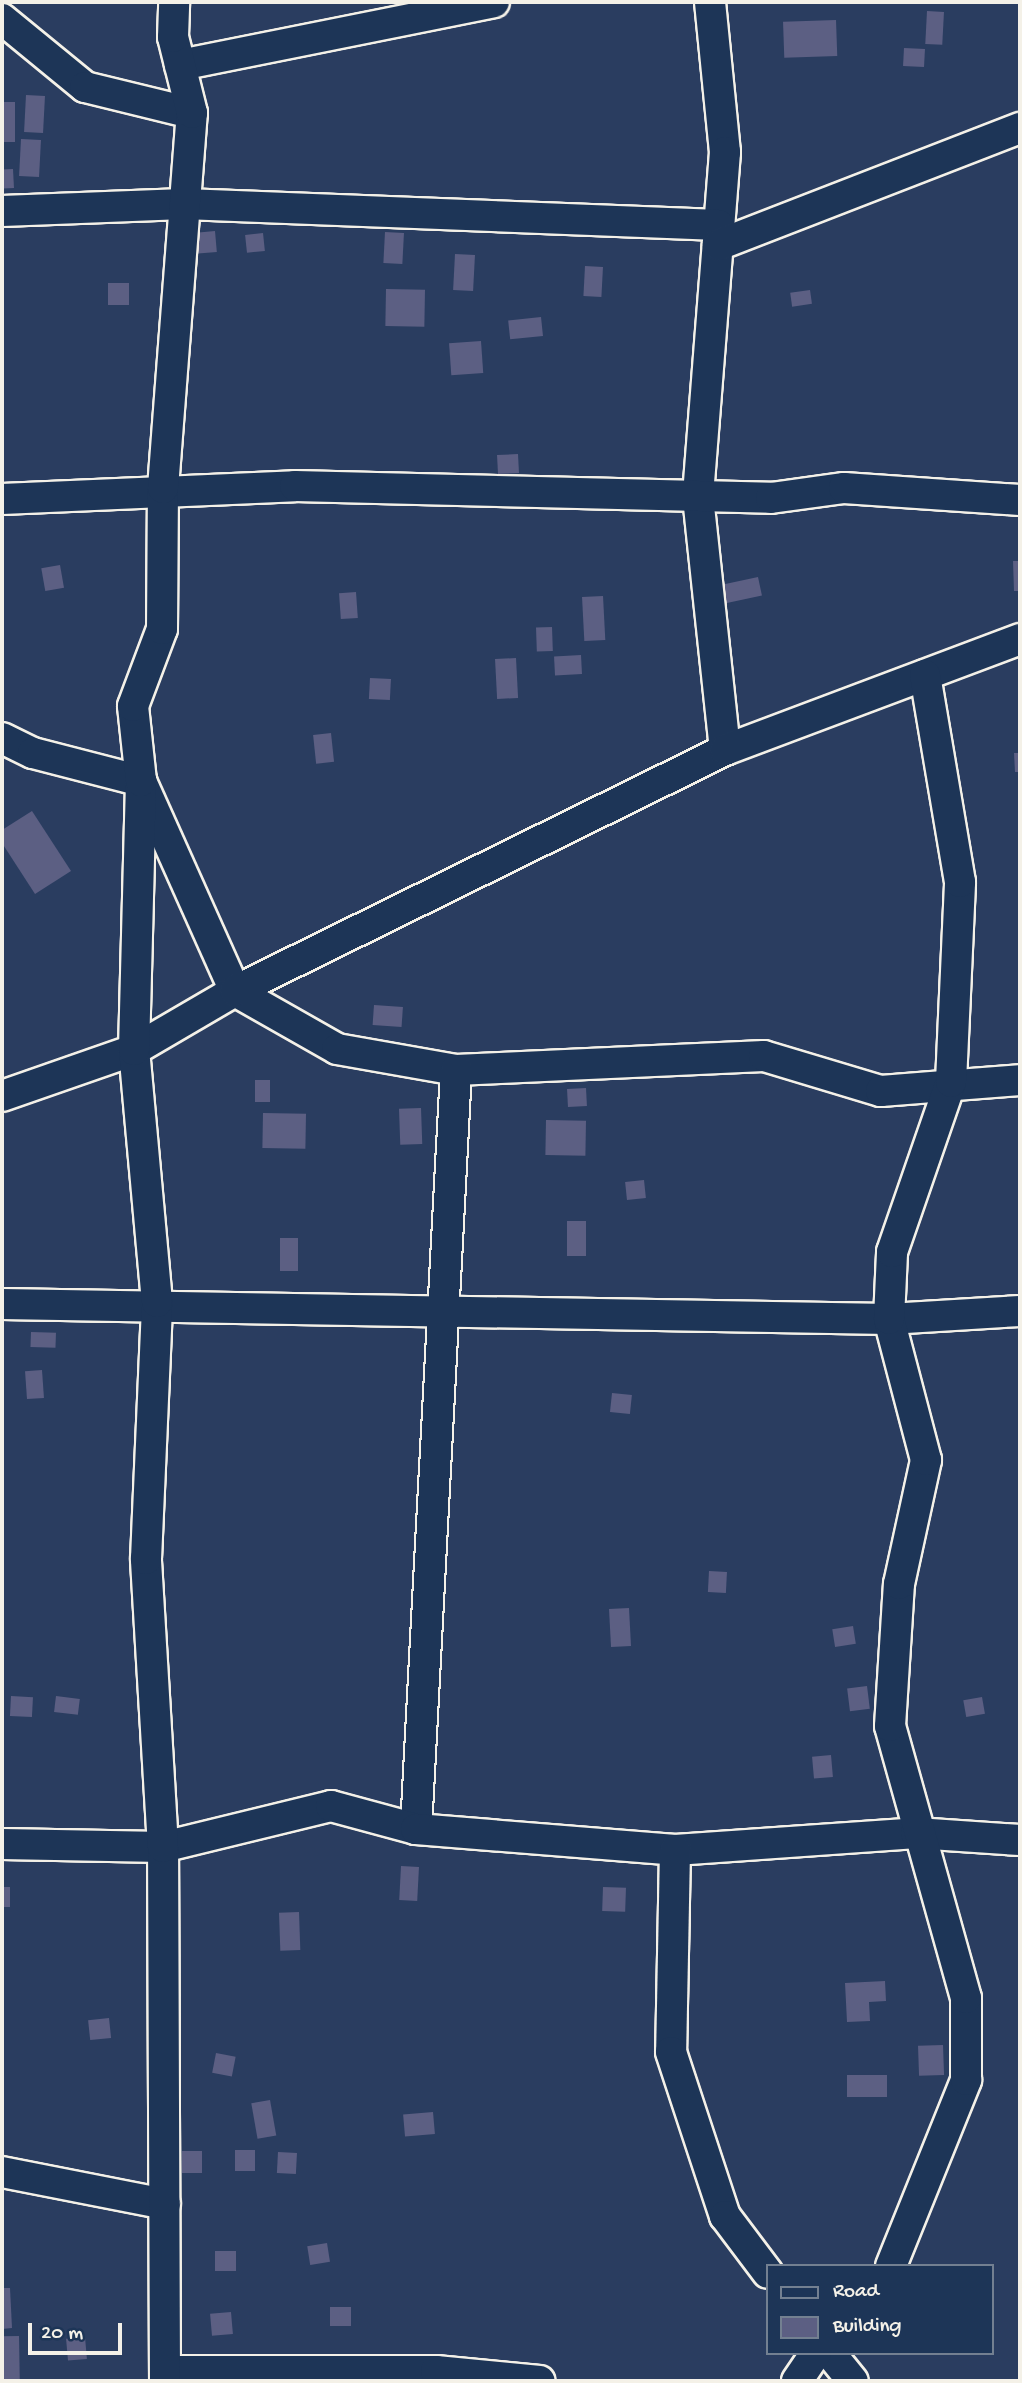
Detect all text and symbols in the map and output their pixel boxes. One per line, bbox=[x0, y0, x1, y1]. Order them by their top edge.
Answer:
legend bbox=[766, 2264, 994, 2355]
text: Road bbox=[833, 2280, 879, 2305]
scale bar bbox=[32, 2310, 126, 2354]
text: Building bbox=[833, 2315, 902, 2340]
text: 20 m bbox=[41, 2322, 83, 2347]

